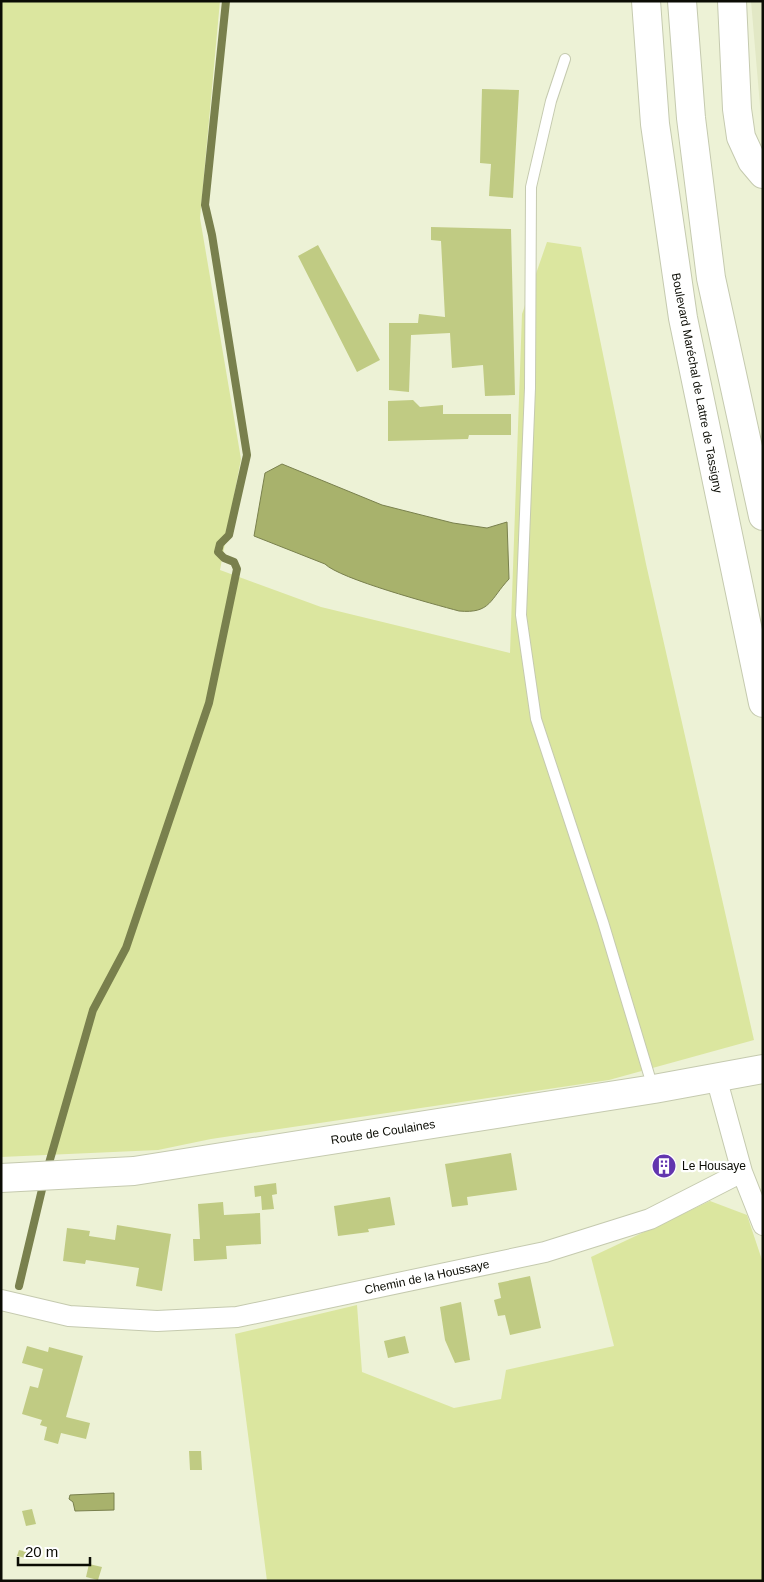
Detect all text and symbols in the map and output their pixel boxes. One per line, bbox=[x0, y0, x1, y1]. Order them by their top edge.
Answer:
street label: Boulevard Maréchal de Lattre de Tassigny bbox=[669, 272, 725, 494]
street label: Route de Coulaines bbox=[330, 1117, 436, 1147]
building icon: Le Housaye bbox=[651, 1153, 677, 1179]
place label: Le Housaye bbox=[682, 1159, 746, 1173]
street label: Chemin de la Houssaye bbox=[363, 1257, 491, 1297]
scale bar bbox=[18, 1534, 90, 1566]
text: 20 m bbox=[25, 1543, 58, 1560]

